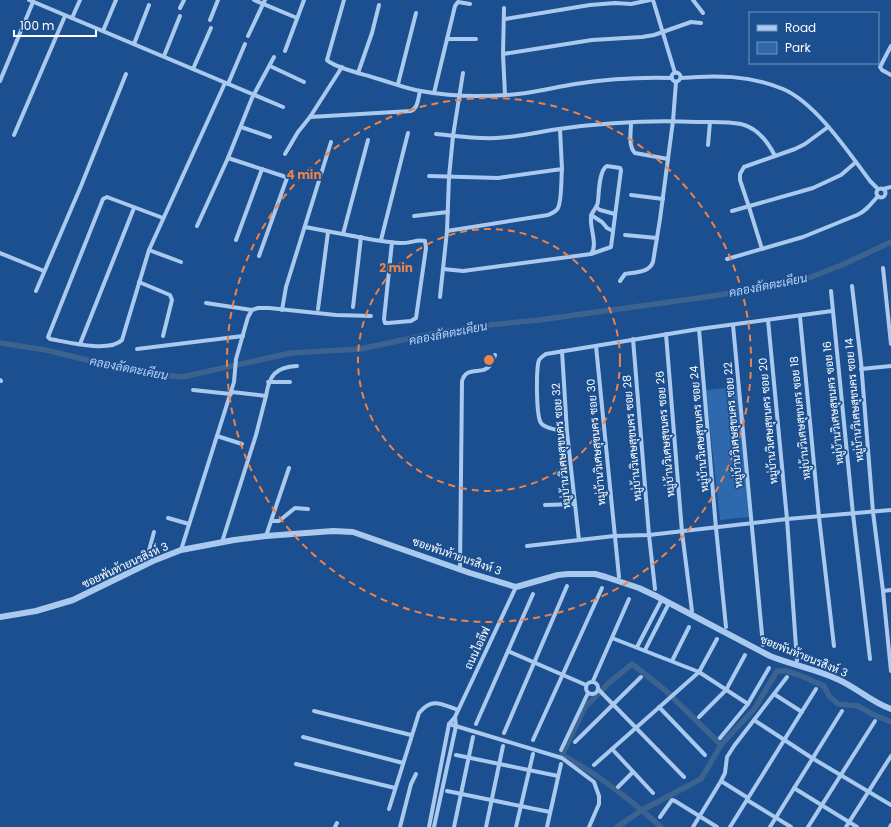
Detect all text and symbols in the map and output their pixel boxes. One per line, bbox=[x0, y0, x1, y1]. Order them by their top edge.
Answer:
scale bar bbox=[14, 12, 96, 38]
legend bbox=[749, 12, 879, 64]
text: 100 m bbox=[20, 17, 54, 34]
text: Road bbox=[785, 19, 816, 36]
text: Park bbox=[785, 39, 812, 56]
text: 4 min bbox=[286, 166, 322, 183]
text: 2 min bbox=[379, 259, 413, 276]
water label: คลองลัดตะเคียน bbox=[727, 269, 809, 301]
water label: คลองลัดตะเคียน bbox=[407, 317, 489, 349]
street label: หมู่บ้านวิเศษสุขนคร ซอย 14 bbox=[841, 337, 868, 462]
street label: หมู่บ้านวิเศษสุขนคร ซอย 16 bbox=[819, 340, 848, 466]
water label: คลองลัดตะเคียน bbox=[88, 352, 170, 384]
centre of rings bbox=[482, 353, 496, 367]
street label: หมู่บ้านวิเศษสุขนคร ซอย 18 bbox=[786, 355, 815, 481]
street label: หมู่บ้านวิเศษสุขนคร ซอย 20 bbox=[754, 357, 782, 485]
street label: หมู่บ้านวิเศษสุขนคร ซอย 22 bbox=[720, 361, 747, 489]
street label: หมู่บ้านวิเศษสุขนคร ซอย 24 bbox=[685, 365, 713, 493]
street label: หมู่บ้านวิเศษสุขนคร ซอย 26 bbox=[652, 370, 679, 498]
street label: หมู่บ้านวิเศษสุขนคร ซอย 28 bbox=[618, 374, 646, 502]
street label: หมู่บ้านวิเศษสุขนคร ซอย 30 bbox=[582, 378, 610, 506]
street label: หมู่บ้านวิเศษสุขนคร ซอย 32 bbox=[548, 382, 575, 510]
street label: ซอยพันท้ายนรสิงห์ 3 bbox=[410, 533, 504, 579]
street label: ซอยพันท้ายนรสิงห์ 3 bbox=[79, 538, 171, 592]
street label: ถนนไอลีฟ bbox=[460, 624, 494, 672]
street label: ซอยพันท้ายนรสิงห์ 3 bbox=[758, 631, 850, 681]

